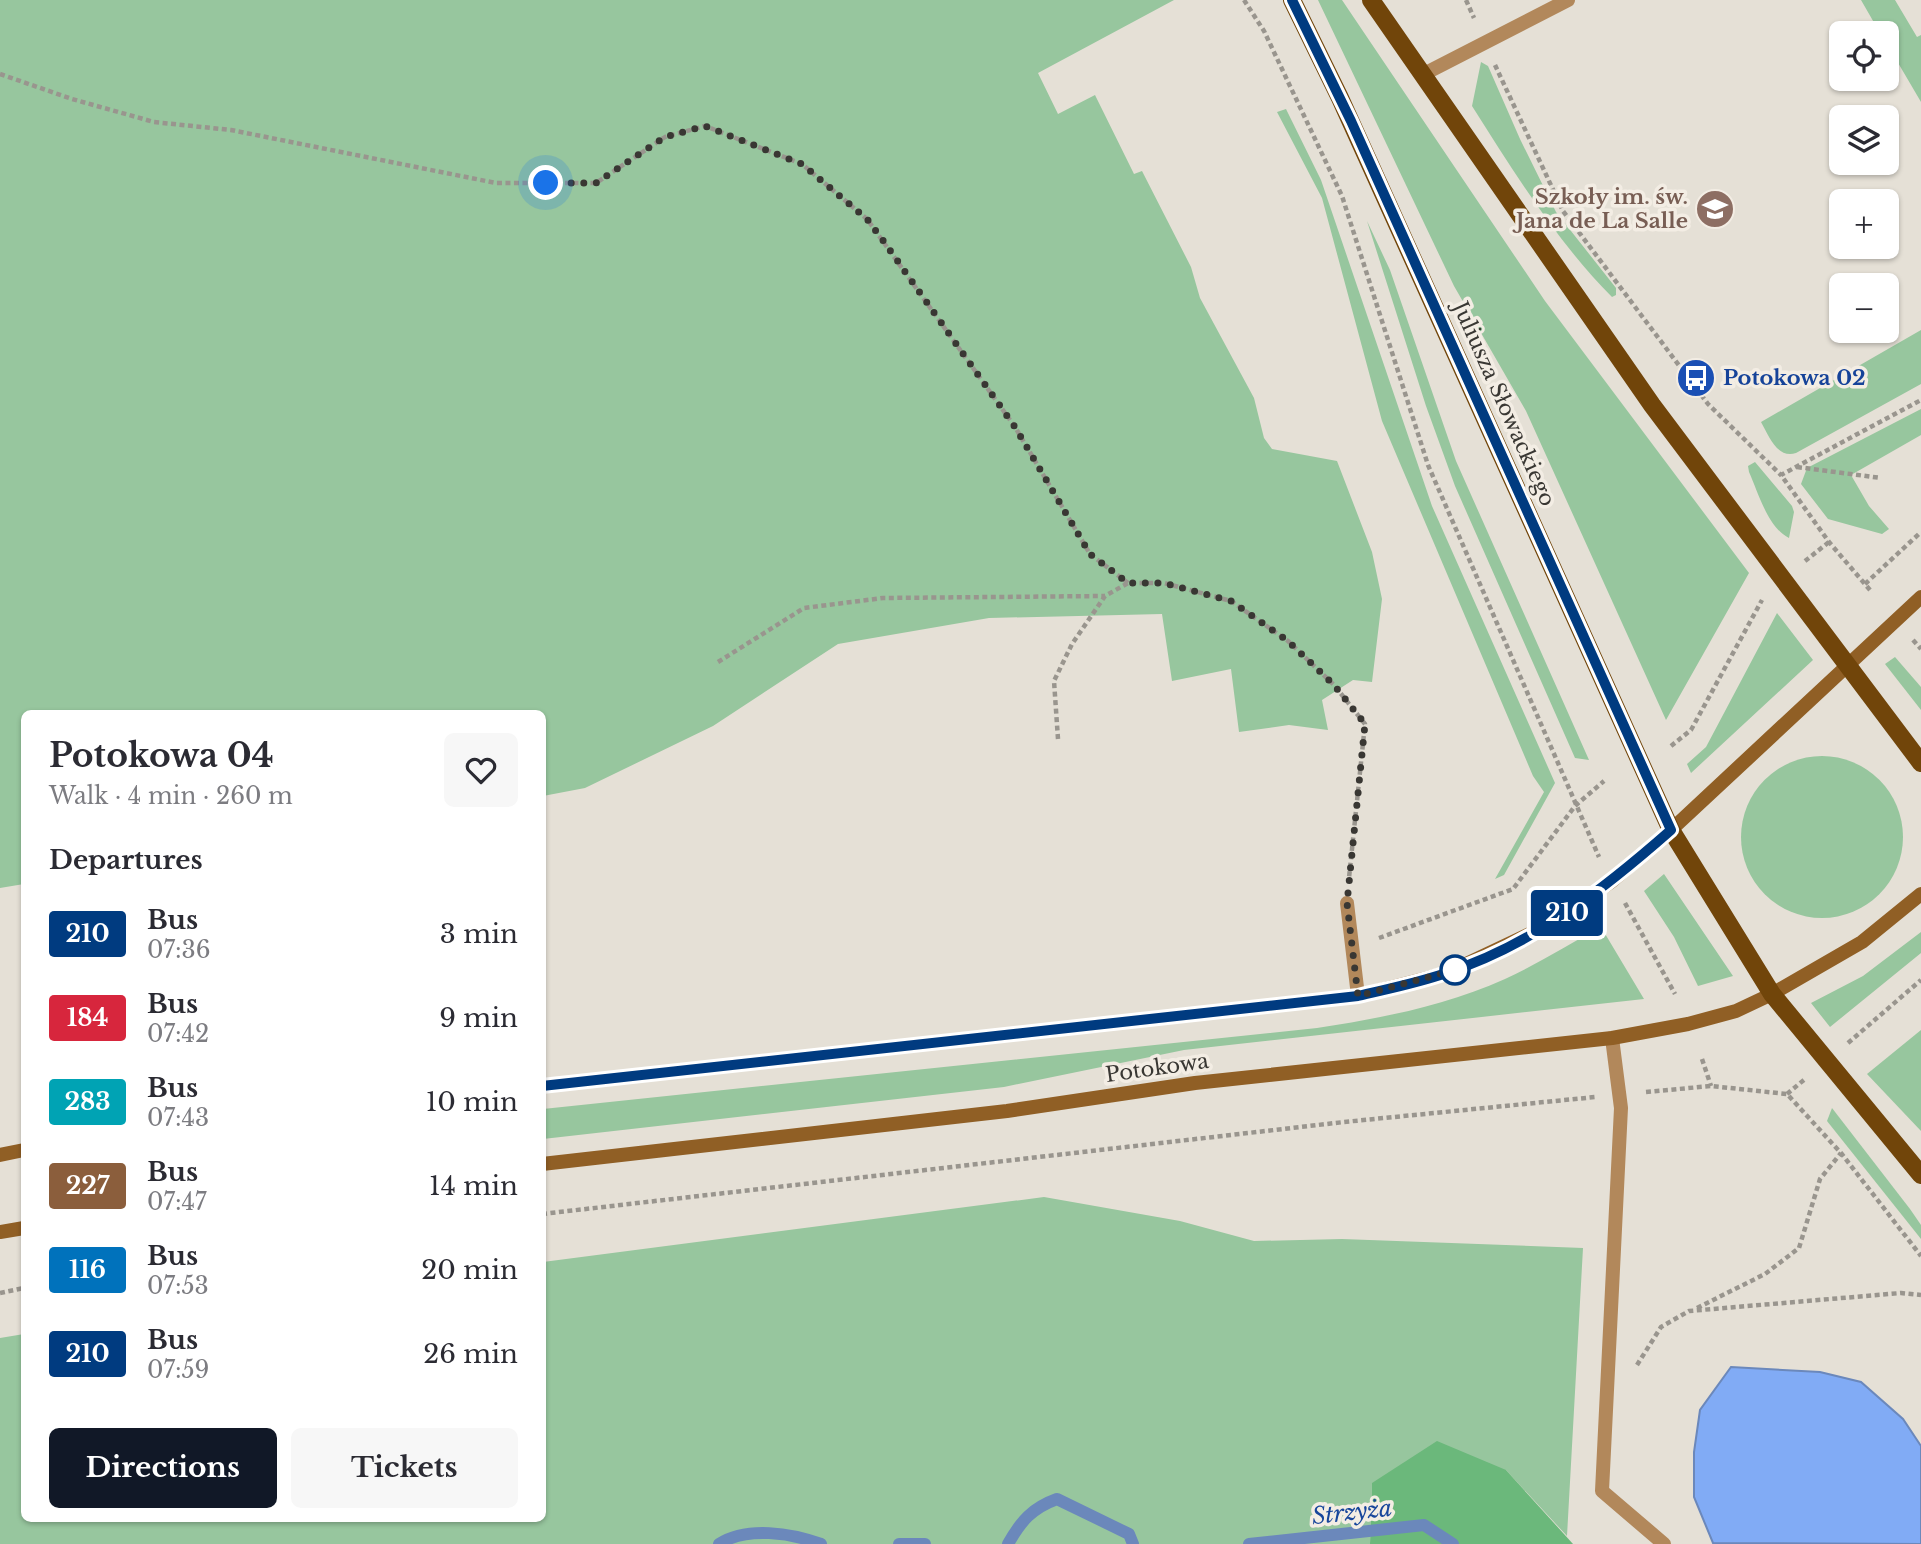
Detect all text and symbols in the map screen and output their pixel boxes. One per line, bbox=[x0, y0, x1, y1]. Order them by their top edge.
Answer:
map controls bbox=[1829, 21, 1899, 343]
button: locate bbox=[1829, 21, 1899, 91]
button: layers bbox=[1829, 105, 1899, 175]
your location bbox=[528, 165, 563, 200]
place label: Szkoły im. św. Jana de La Salle bbox=[1512, 184, 1688, 234]
school or university icon: Szkoły im. św. Jana de La Salle bbox=[1694, 188, 1736, 230]
button: + bbox=[1829, 189, 1899, 259]
button: − bbox=[1829, 273, 1899, 343]
street label: Juliusza Słowackiego bbox=[1446, 295, 1561, 510]
bus stop icon: Potokowa 02 bbox=[1675, 357, 1717, 399]
place label: Potokowa 02 bbox=[1723, 365, 1866, 391]
button: heart bbox=[444, 733, 518, 807]
text: Potokowa 04 bbox=[49, 735, 274, 776]
text: Walk · 4 min · 260 m bbox=[49, 782, 293, 810]
text: Departures bbox=[49, 844, 203, 876]
line badge: 210 bbox=[1527, 890, 1607, 936]
text: 210 bbox=[1545, 898, 1589, 927]
text: Bus bbox=[147, 904, 198, 936]
text: 3 min bbox=[440, 918, 518, 950]
text: 210 bbox=[65, 919, 110, 948]
text: 07:36 bbox=[147, 936, 210, 964]
unlabelled marker bbox=[1440, 955, 1470, 985]
text: Bus bbox=[147, 988, 198, 1020]
text: 9 min bbox=[439, 1002, 518, 1034]
text: 184 bbox=[67, 1003, 108, 1032]
text: 07:42 bbox=[147, 1020, 209, 1048]
street label: Potokowa bbox=[1104, 1048, 1211, 1088]
text: Bus bbox=[147, 1072, 198, 1104]
text: 10 min bbox=[426, 1086, 518, 1118]
text: 283 bbox=[64, 1087, 111, 1116]
text: 07:43 bbox=[147, 1104, 209, 1132]
text: Bus bbox=[147, 1156, 198, 1188]
text: 14 min bbox=[429, 1170, 518, 1202]
text: 227 bbox=[66, 1171, 109, 1200]
text: 07:47 bbox=[147, 1188, 207, 1216]
text: Bus bbox=[147, 1240, 198, 1272]
text: 20 min bbox=[421, 1254, 518, 1286]
text: 116 bbox=[69, 1255, 106, 1284]
text: 07:53 bbox=[147, 1272, 209, 1300]
text: Bus bbox=[147, 1324, 198, 1356]
text: 26 min bbox=[423, 1338, 518, 1370]
text: 210 bbox=[65, 1339, 110, 1368]
text: 07:59 bbox=[147, 1356, 209, 1384]
button: Directions bbox=[49, 1428, 277, 1508]
button: Tickets bbox=[291, 1428, 518, 1508]
water label: Strzyża bbox=[1310, 1494, 1394, 1530]

